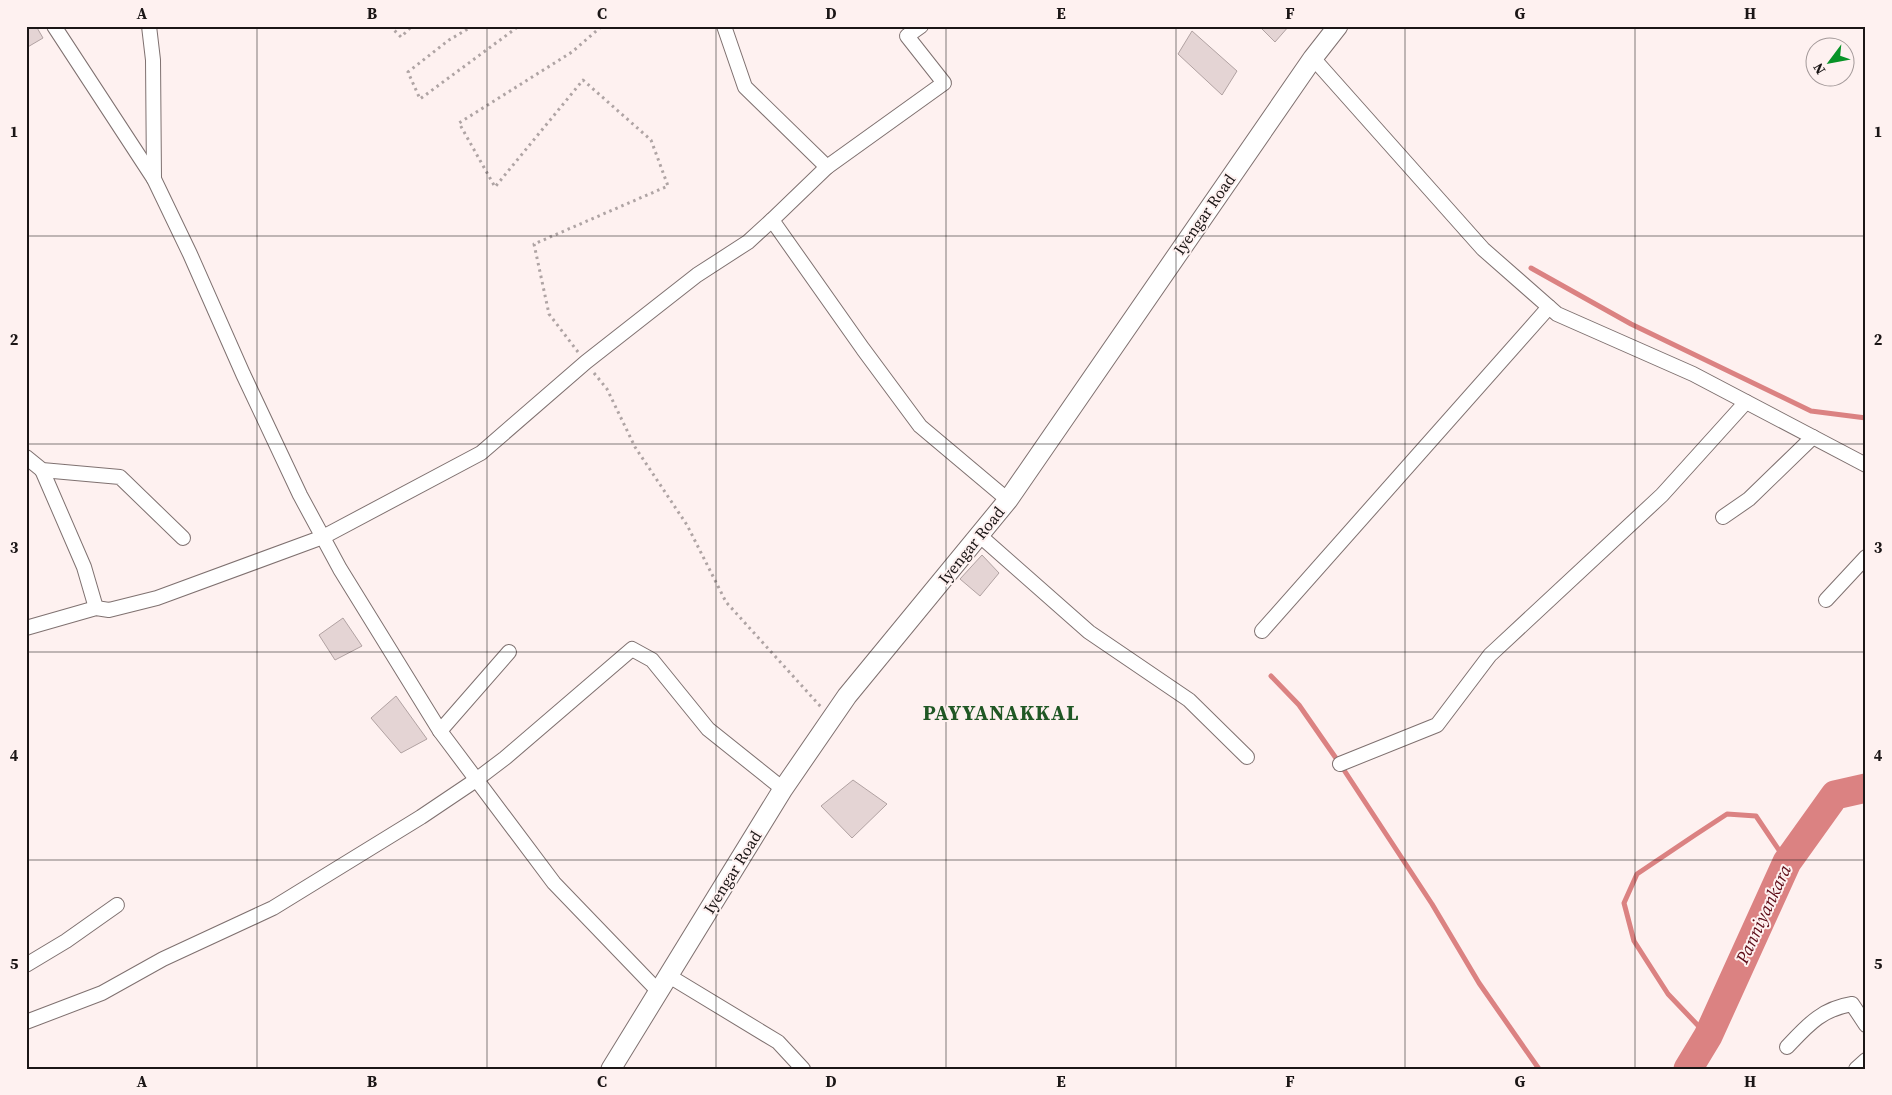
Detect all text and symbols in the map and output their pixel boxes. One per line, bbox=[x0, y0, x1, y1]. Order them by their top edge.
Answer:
text: A bbox=[137, 2, 148, 24]
text: B bbox=[367, 2, 378, 24]
text: C bbox=[597, 2, 607, 24]
text: D bbox=[825, 2, 837, 24]
text: E bbox=[1056, 2, 1066, 24]
text: F bbox=[1285, 2, 1295, 24]
text: G bbox=[1515, 2, 1526, 24]
text: H bbox=[1744, 2, 1756, 24]
north arrow bbox=[1804, 38, 1854, 88]
text: N bbox=[1808, 59, 1830, 79]
text: 1 bbox=[10, 120, 18, 142]
text: 1 bbox=[1874, 120, 1882, 142]
street label: Iyengar Road bbox=[1168, 169, 1240, 259]
text: 2 bbox=[10, 328, 19, 350]
text: 2 bbox=[1874, 328, 1883, 350]
street label: Iyengar Road bbox=[933, 502, 1009, 588]
text: 3 bbox=[10, 536, 19, 558]
text: 3 bbox=[1874, 536, 1883, 558]
district label: PAYYANAKKAL bbox=[923, 698, 1079, 727]
text: 4 bbox=[10, 744, 19, 766]
text: 4 bbox=[1874, 744, 1883, 766]
street label: Iyengar Road bbox=[698, 826, 766, 918]
water label: Panniyankara bbox=[1729, 860, 1797, 968]
text: 5 bbox=[10, 952, 19, 974]
text: 5 bbox=[1874, 952, 1883, 974]
text: A bbox=[137, 1070, 148, 1092]
text: B bbox=[367, 1070, 378, 1092]
text: C bbox=[597, 1070, 607, 1092]
text: D bbox=[825, 1070, 837, 1092]
text: E bbox=[1056, 1070, 1066, 1092]
text: F bbox=[1285, 1070, 1295, 1092]
text: G bbox=[1515, 1070, 1526, 1092]
text: H bbox=[1744, 1070, 1756, 1092]

